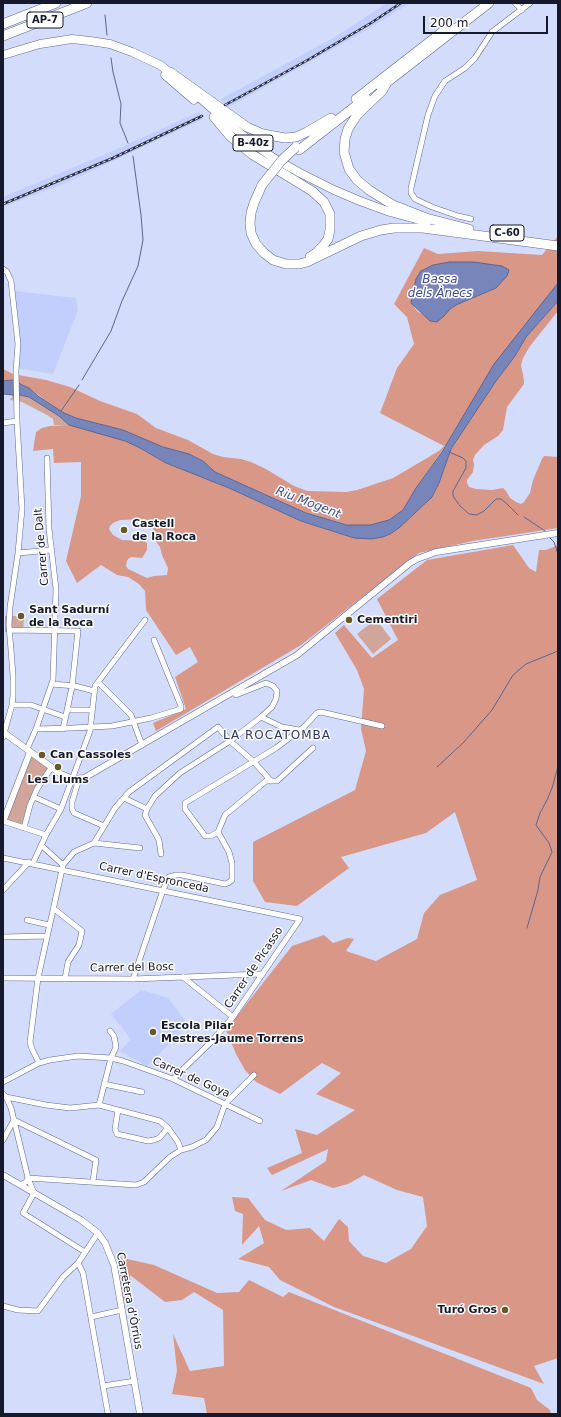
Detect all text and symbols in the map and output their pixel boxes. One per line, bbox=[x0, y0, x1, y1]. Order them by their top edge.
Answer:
scale bar bbox=[425, 8, 550, 34]
road number: AP-7 bbox=[27, 12, 63, 28]
text: 200 m bbox=[430, 16, 468, 30]
road number: B-40z bbox=[233, 135, 273, 151]
road number: C-60 bbox=[490, 225, 524, 241]
water label: Bassa dels Ànecs bbox=[408, 273, 472, 301]
water label: Riu Mogent bbox=[274, 484, 342, 522]
street label: Carrer de Dalt bbox=[32, 508, 52, 586]
place label: Castell de la Roca bbox=[132, 517, 196, 543]
marker: Castell de la Roca bbox=[119, 525, 129, 535]
place label: Sant Sadurní de la Roca bbox=[29, 603, 109, 629]
marker: Sant Sadurní de la Roca bbox=[16, 611, 26, 621]
place label: Cementiri bbox=[357, 613, 418, 627]
marker: Cementiri bbox=[344, 615, 354, 625]
district label: LA ROCATOMBA bbox=[223, 729, 331, 743]
place label: Can Cassoles bbox=[50, 748, 131, 762]
marker: Can Cassoles bbox=[37, 750, 47, 760]
marker: Les Llums bbox=[53, 762, 63, 772]
place label: Les Llums bbox=[27, 773, 89, 787]
street label: Carrer d'Espronceda bbox=[98, 860, 210, 896]
street label: Carrer de Picasso bbox=[222, 925, 286, 1011]
street label: Carrer del Bosc bbox=[90, 961, 174, 975]
place label: Escola Pilar Mestres-Jaume Torrens bbox=[161, 1019, 304, 1045]
marker: Escola Pilar Mestres-Jaume Torrens bbox=[148, 1027, 158, 1037]
street label: Carrer de Goya bbox=[150, 1055, 232, 1101]
street label: Carretera d'Òrrius bbox=[113, 1251, 145, 1351]
place label: Turó Gros bbox=[438, 1303, 497, 1317]
marker: Turó Gros bbox=[500, 1305, 510, 1315]

